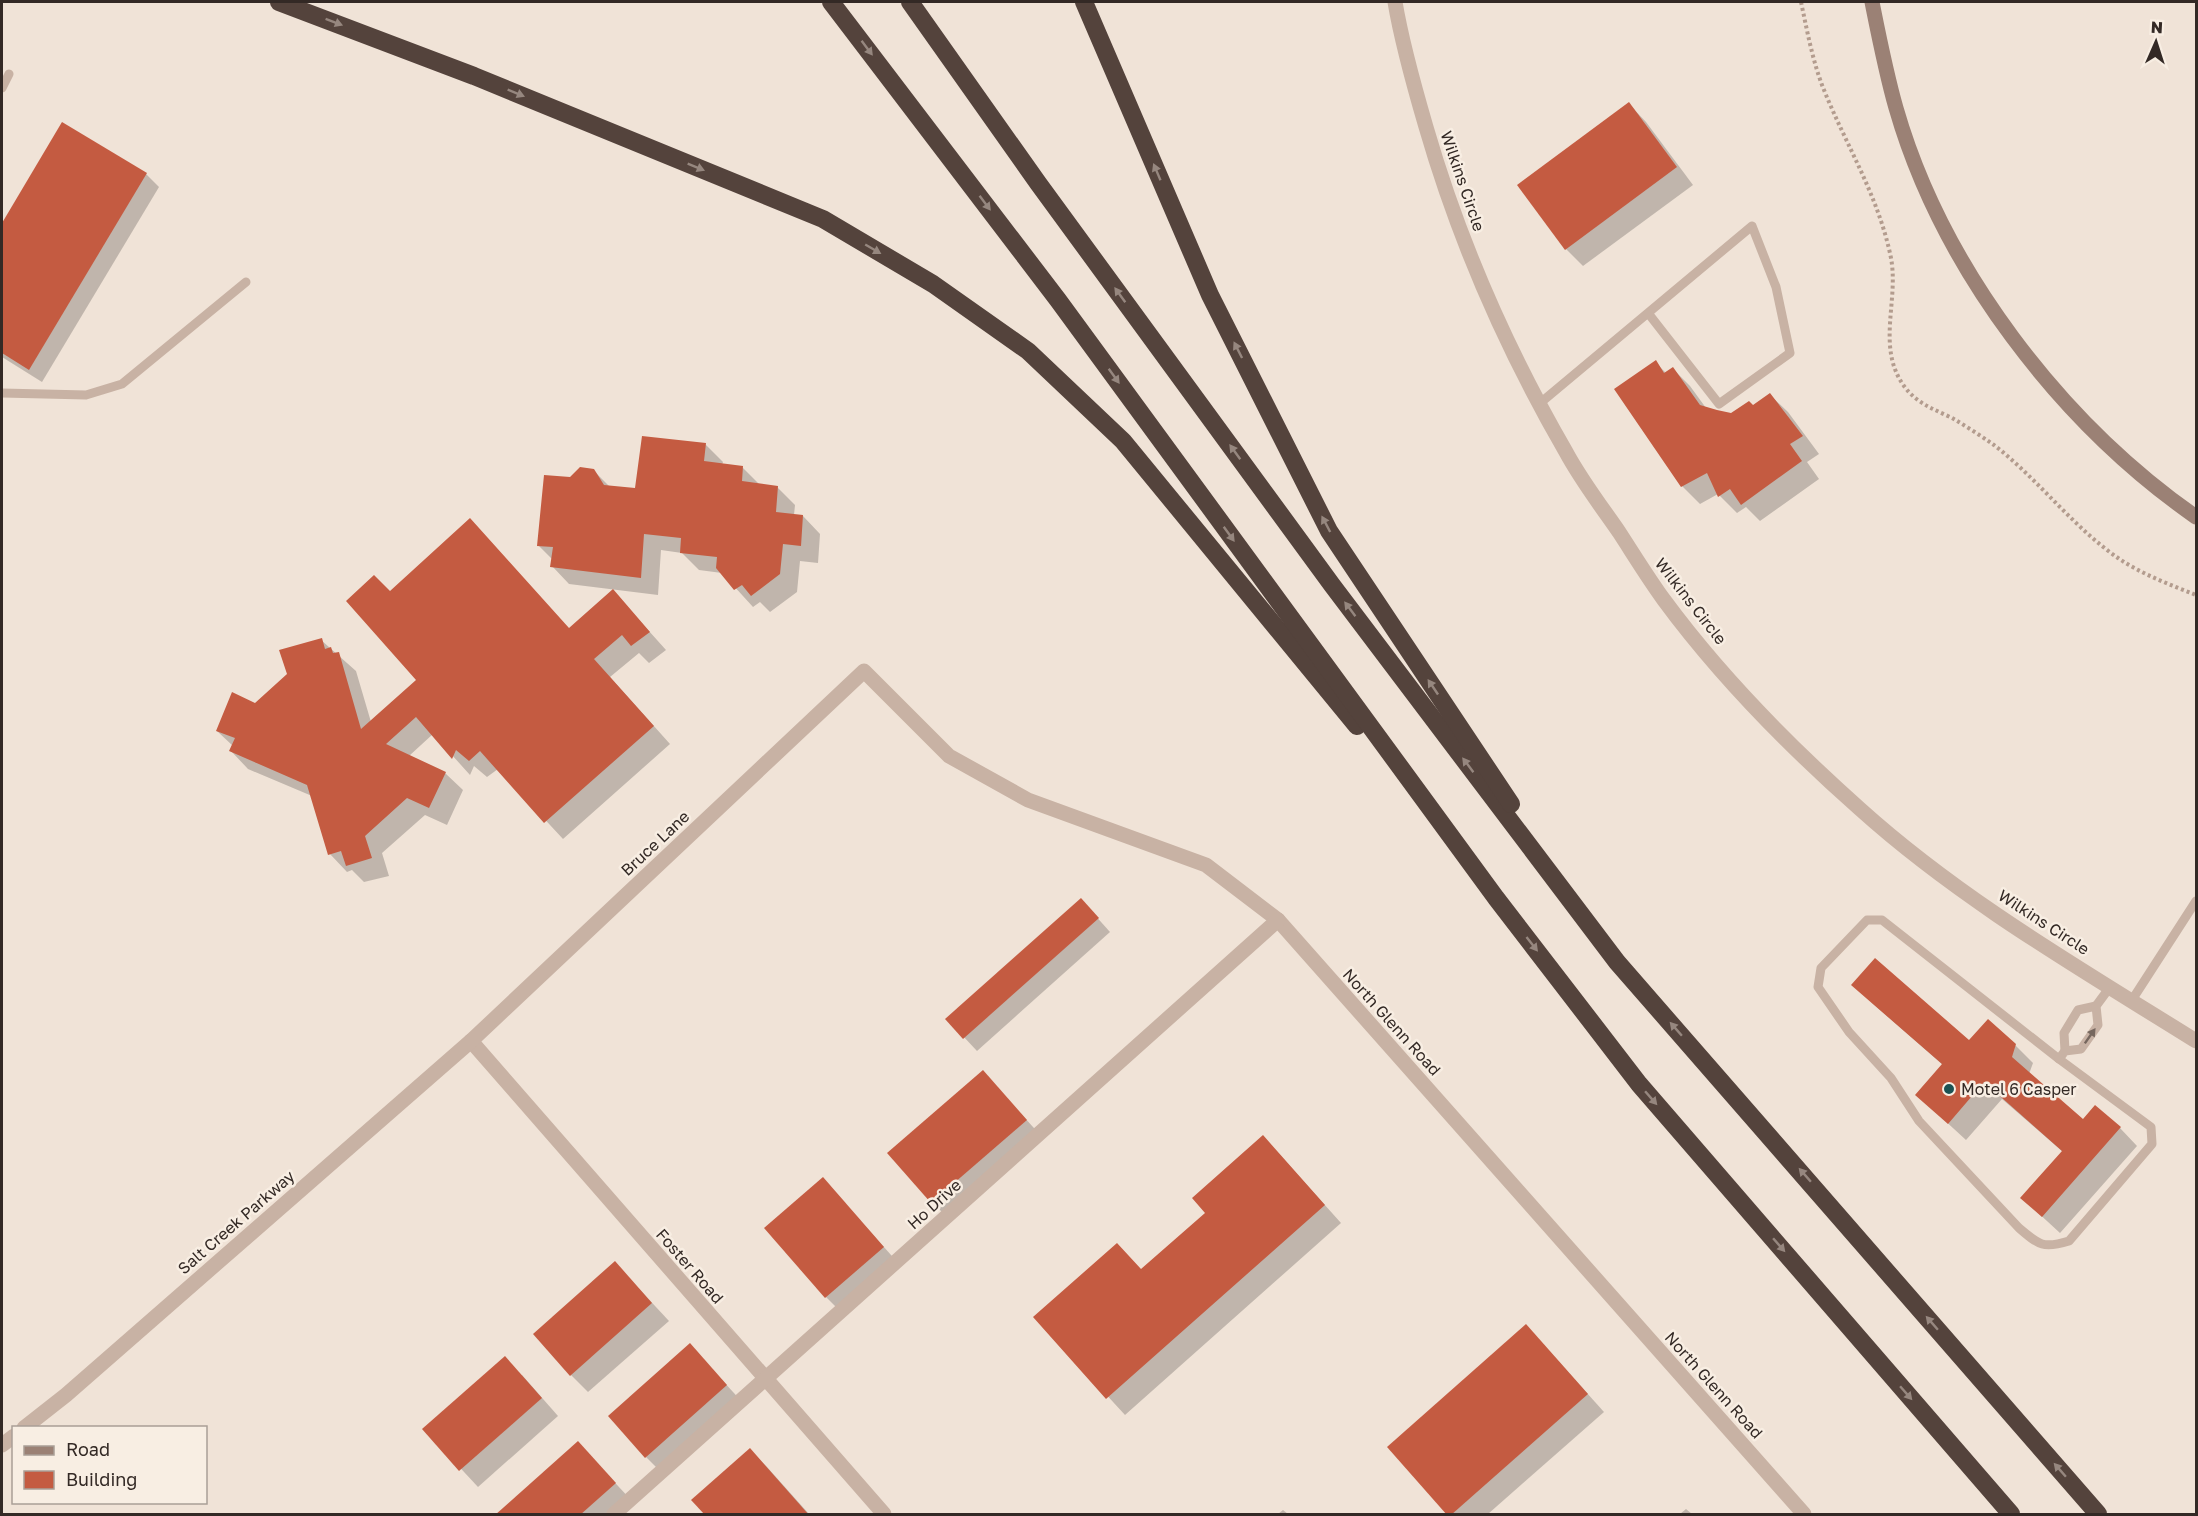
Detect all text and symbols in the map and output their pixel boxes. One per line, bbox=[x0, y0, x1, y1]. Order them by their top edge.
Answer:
north arrow bbox=[2126, 12, 2186, 72]
text: N bbox=[2150, 17, 2163, 37]
one-way arrow bbox=[325, 18, 343, 28]
one-way arrow bbox=[860, 40, 873, 56]
one-way arrow bbox=[507, 88, 525, 98]
street label: Wilkins Circle bbox=[1437, 128, 1489, 234]
one-way arrow bbox=[687, 163, 705, 172]
one-way arrow bbox=[1152, 163, 1162, 181]
one-way arrow bbox=[978, 196, 990, 211]
one-way arrow bbox=[865, 243, 881, 254]
one-way arrow bbox=[1114, 287, 1126, 303]
one-way arrow bbox=[1233, 341, 1243, 359]
one-way arrow bbox=[1108, 368, 1120, 384]
one-way arrow bbox=[1229, 445, 1241, 461]
one-way arrow bbox=[1321, 515, 1331, 532]
one-way arrow bbox=[1223, 525, 1235, 541]
street label: Wilkins Circle bbox=[1651, 554, 1731, 648]
one-way arrow bbox=[1344, 602, 1356, 618]
one-way arrow bbox=[1427, 679, 1439, 695]
one-way arrow bbox=[1461, 757, 1474, 773]
street label: Bruce Lane bbox=[617, 806, 693, 880]
street label: Wilkins Circle bbox=[1995, 885, 2093, 959]
one-way arrow bbox=[1525, 936, 1538, 952]
street label: North Glenn Road bbox=[1339, 964, 1445, 1080]
one-way arrow bbox=[1670, 1022, 1683, 1037]
one-way arrow bbox=[2084, 1028, 2096, 1044]
place label: Motel 6 Casper bbox=[1961, 1079, 2077, 1099]
marker: Motel 6 Casper bbox=[1942, 1082, 1956, 1096]
one-way arrow bbox=[1645, 1090, 1658, 1106]
street label: Salt Creek Parkway bbox=[174, 1166, 298, 1278]
one-way arrow bbox=[1798, 1168, 1811, 1183]
street label: Ho Drive bbox=[903, 1175, 965, 1233]
street label: Foster Road bbox=[652, 1225, 728, 1307]
one-way arrow bbox=[1772, 1238, 1786, 1253]
one-way arrow bbox=[1926, 1316, 1939, 1331]
street label: North Glenn Road bbox=[1661, 1327, 1767, 1443]
one-way arrow bbox=[1899, 1385, 1912, 1400]
legend bbox=[12, 1426, 207, 1504]
text: Road bbox=[66, 1438, 110, 1460]
one-way arrow bbox=[2054, 1463, 2067, 1478]
text: Building bbox=[66, 1468, 137, 1490]

